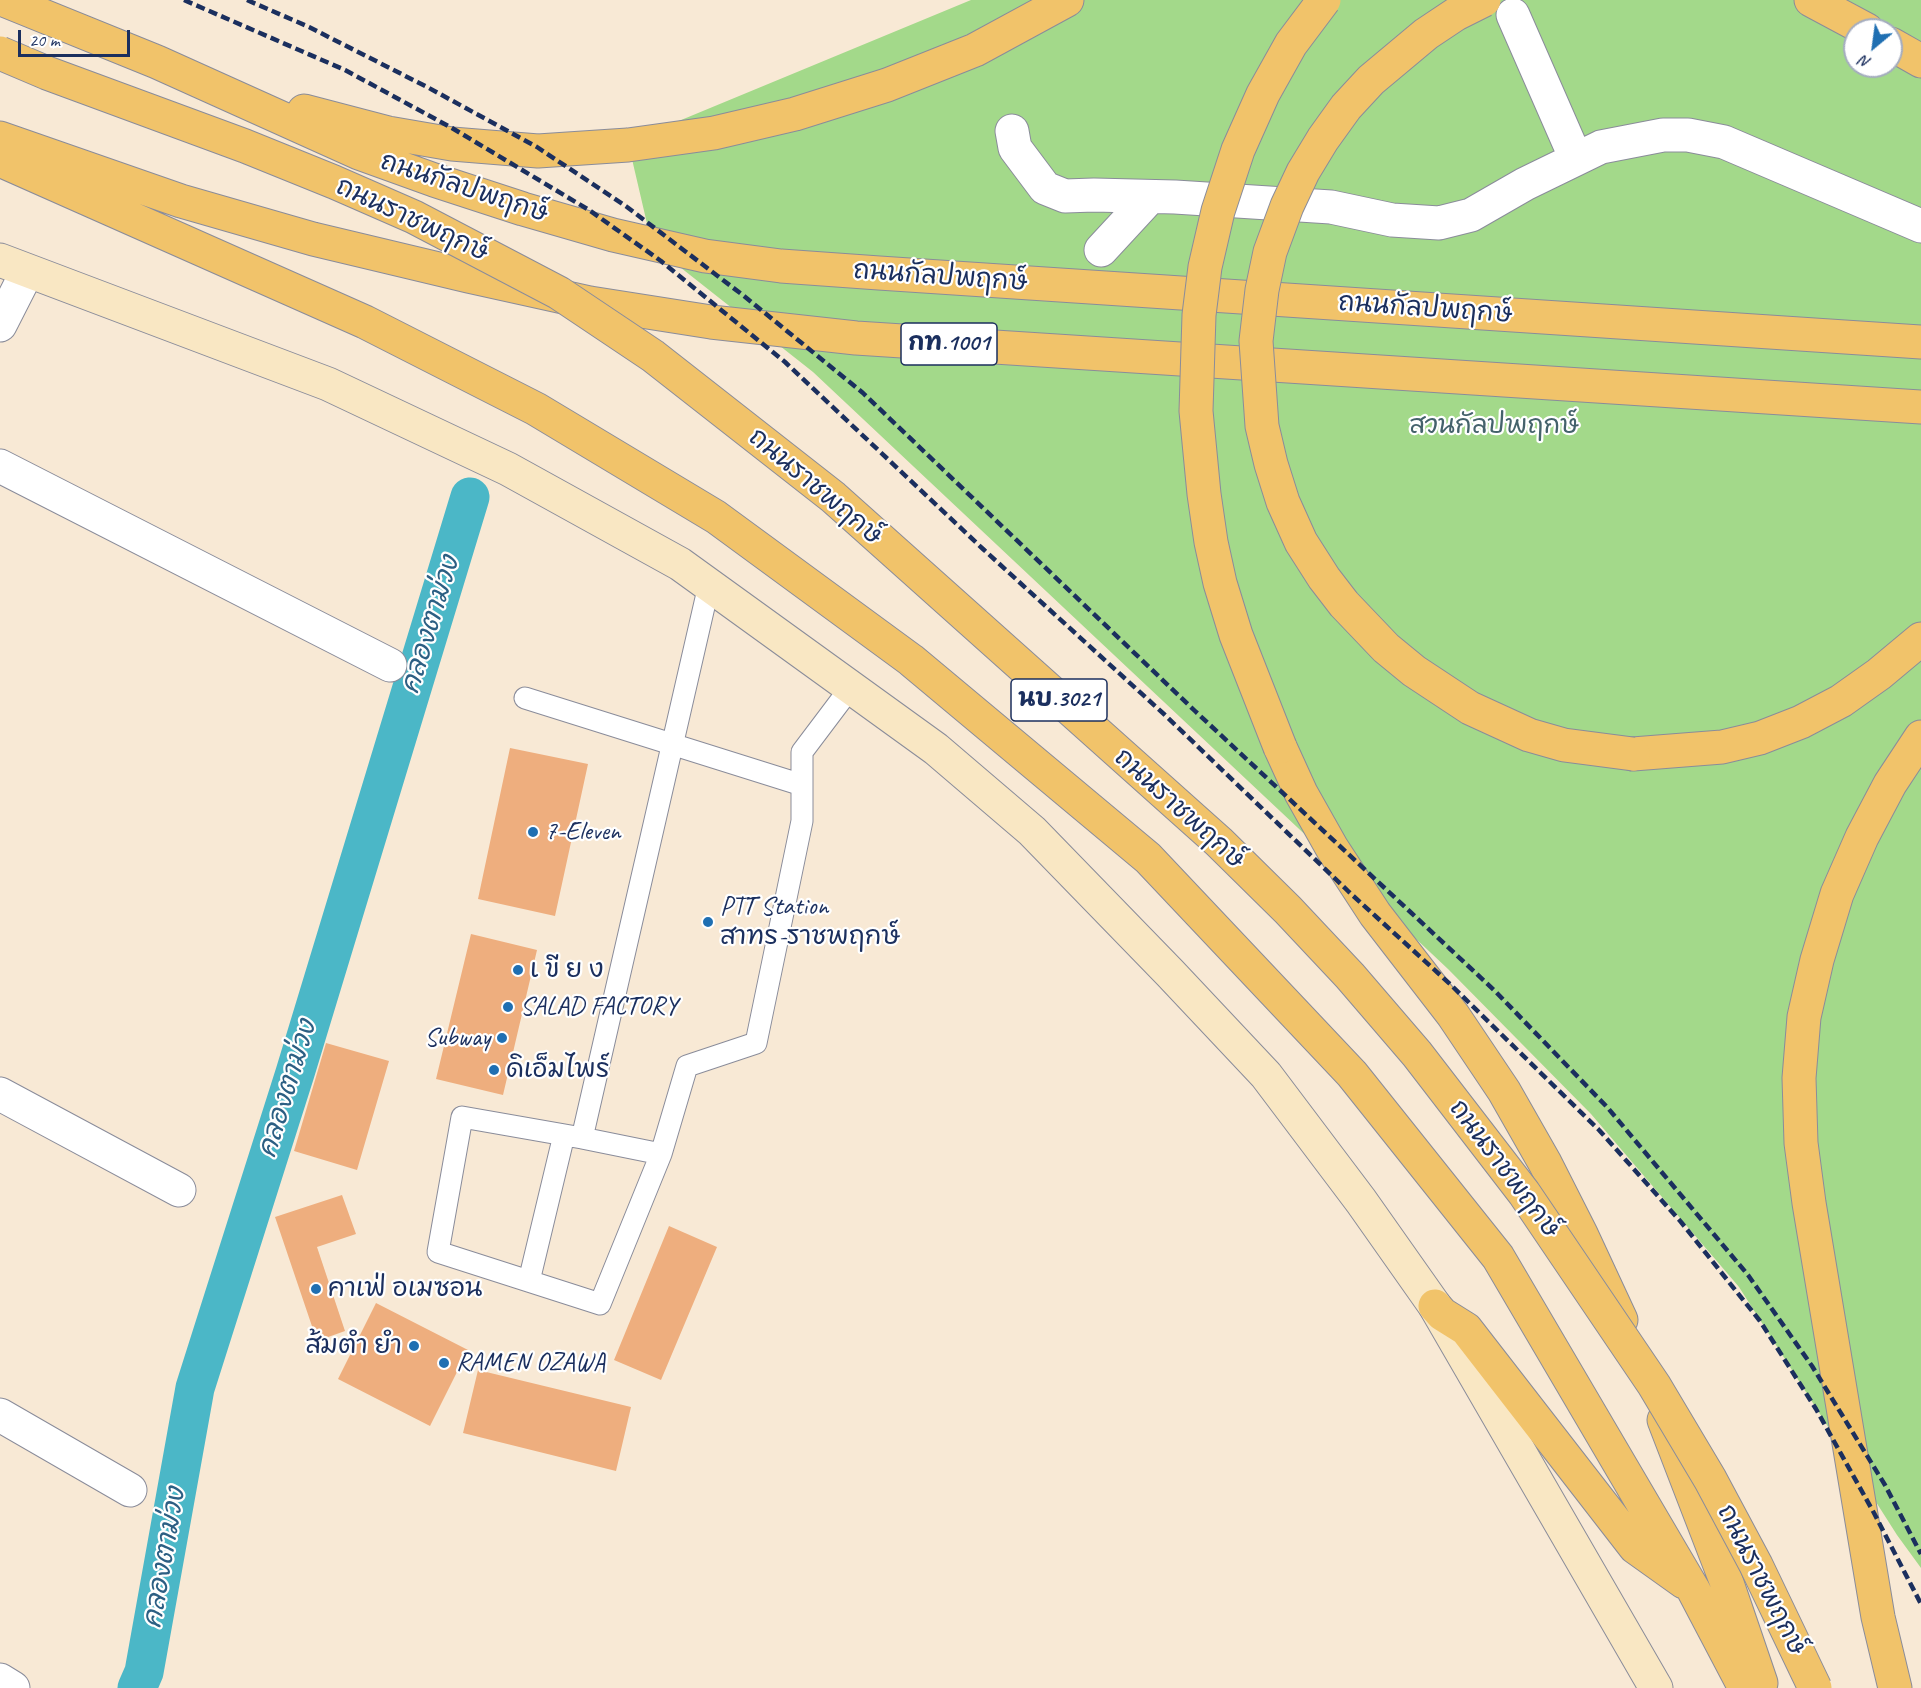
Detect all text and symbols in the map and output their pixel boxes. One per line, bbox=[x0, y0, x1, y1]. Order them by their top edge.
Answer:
scale bar bbox=[21, 18, 134, 56]
north arrow bbox=[1843, 18, 1903, 78]
text: 20 m bbox=[29, 29, 60, 51]
text: N bbox=[1856, 51, 1874, 73]
street label: ถนนกัลปพฤกษ์ bbox=[376, 146, 552, 230]
street label: ถนนราชพฤกษ์ bbox=[331, 171, 493, 269]
street label: ถนนกัลปพฤกษ์ bbox=[852, 255, 1028, 299]
street label: ถนนกัลปพฤกษ์ bbox=[1337, 287, 1513, 331]
road number: กท.1001 bbox=[901, 323, 997, 365]
park label: สวนกัลปพฤกษ์ bbox=[1409, 410, 1579, 442]
street label: ถนนราชพฤกษ์ bbox=[742, 422, 888, 552]
water label: คลองตาม่วง bbox=[395, 552, 467, 698]
road number: นบ.3021 bbox=[1011, 679, 1107, 721]
street label: ถนนราชพฤกษ์ bbox=[1107, 742, 1251, 876]
place label: 7-Eleven bbox=[545, 816, 621, 848]
marker: 7-Eleven bbox=[526, 825, 540, 839]
place label: PTT Station สาทร-ราชพฤกษ์ bbox=[720, 891, 900, 952]
marker: PTT Station สาทร-ราชพฤกษ์ bbox=[701, 915, 715, 929]
place label: เ ขี ย ง bbox=[530, 954, 604, 986]
marker: เ ขี ย ง bbox=[511, 963, 525, 977]
place label: SALAD FACTORY bbox=[520, 991, 677, 1023]
marker: SALAD FACTORY bbox=[501, 1000, 515, 1014]
water label: คลองตาม่วง bbox=[252, 1016, 324, 1162]
place label: Subway bbox=[424, 1022, 490, 1054]
marker: Subway bbox=[495, 1031, 509, 1045]
place label: ดิเอ็มไพร์ bbox=[506, 1054, 609, 1086]
marker: ดิเอ็มไพร์ bbox=[487, 1063, 501, 1077]
street label: ถนนราชพฤกษ์ bbox=[1442, 1094, 1566, 1244]
place label: คาเฟ่ อเมซอน bbox=[328, 1273, 482, 1305]
marker: คาเฟ่ อเมซอน bbox=[309, 1282, 323, 1296]
place label: ส้มตำ ยำ bbox=[305, 1330, 402, 1362]
marker: ส้มตำ ยำ bbox=[407, 1339, 421, 1353]
place label: RAMEN OZAWA bbox=[456, 1347, 605, 1379]
marker: RAMEN OZAWA bbox=[437, 1356, 451, 1370]
water label: คลองตาม่วง bbox=[137, 1485, 193, 1631]
street label: ถนนราชพฤกษ์ bbox=[1710, 1500, 1812, 1660]

